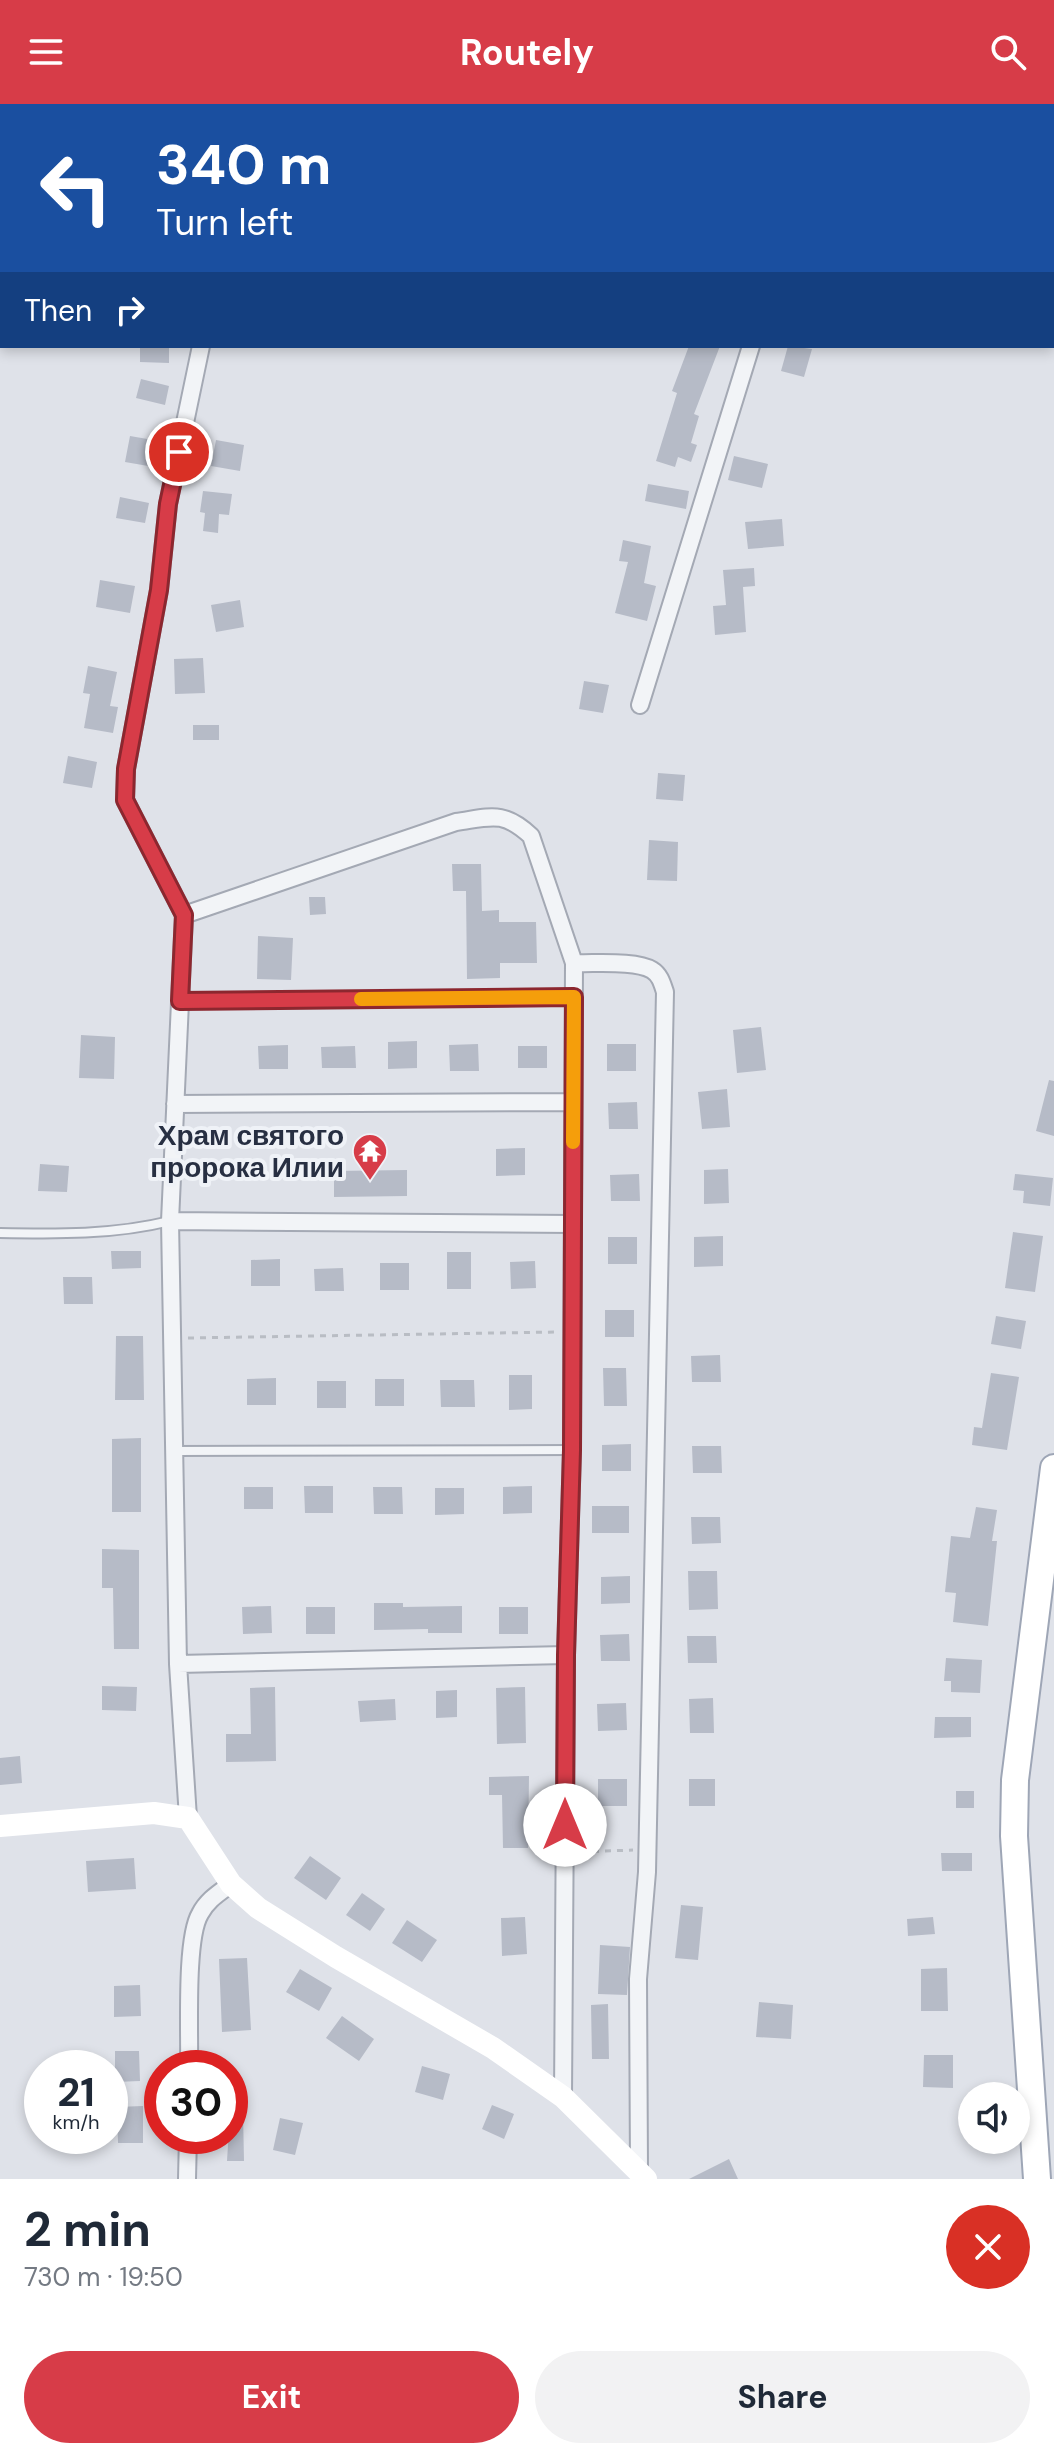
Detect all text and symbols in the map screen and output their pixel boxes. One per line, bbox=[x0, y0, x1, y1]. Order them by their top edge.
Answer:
text: Routely bbox=[460, 29, 594, 76]
icon: menu bbox=[24, 30, 68, 74]
icon: search bbox=[986, 30, 1030, 74]
text: 340 m bbox=[156, 128, 331, 201]
icon: left bbox=[24, 136, 128, 240]
text: Turn left bbox=[156, 199, 293, 246]
icon: right bbox=[108, 288, 152, 332]
text: Then bbox=[24, 291, 92, 330]
pin bbox=[145, 418, 213, 486]
icon: arrive bbox=[157, 430, 201, 474]
place label: Храм святого пророка Илии bbox=[150, 1117, 344, 1186]
temple icon: Храм святого пророка Илии bbox=[351, 1132, 389, 1182]
position arrow bbox=[523, 1783, 607, 1867]
speed limit sign: 30 bbox=[144, 2050, 248, 2154]
text: 21 bbox=[57, 2066, 95, 2118]
map controls bbox=[958, 2082, 1030, 2154]
button: sound bbox=[958, 2082, 1030, 2154]
text: km/h bbox=[52, 2109, 100, 2135]
text: 2 min bbox=[24, 2198, 151, 2261]
button: close bbox=[946, 2205, 1030, 2289]
text: 730 m · 19:50 bbox=[24, 2260, 183, 2294]
button: Exit bbox=[24, 2351, 519, 2443]
button: Share bbox=[535, 2351, 1030, 2443]

